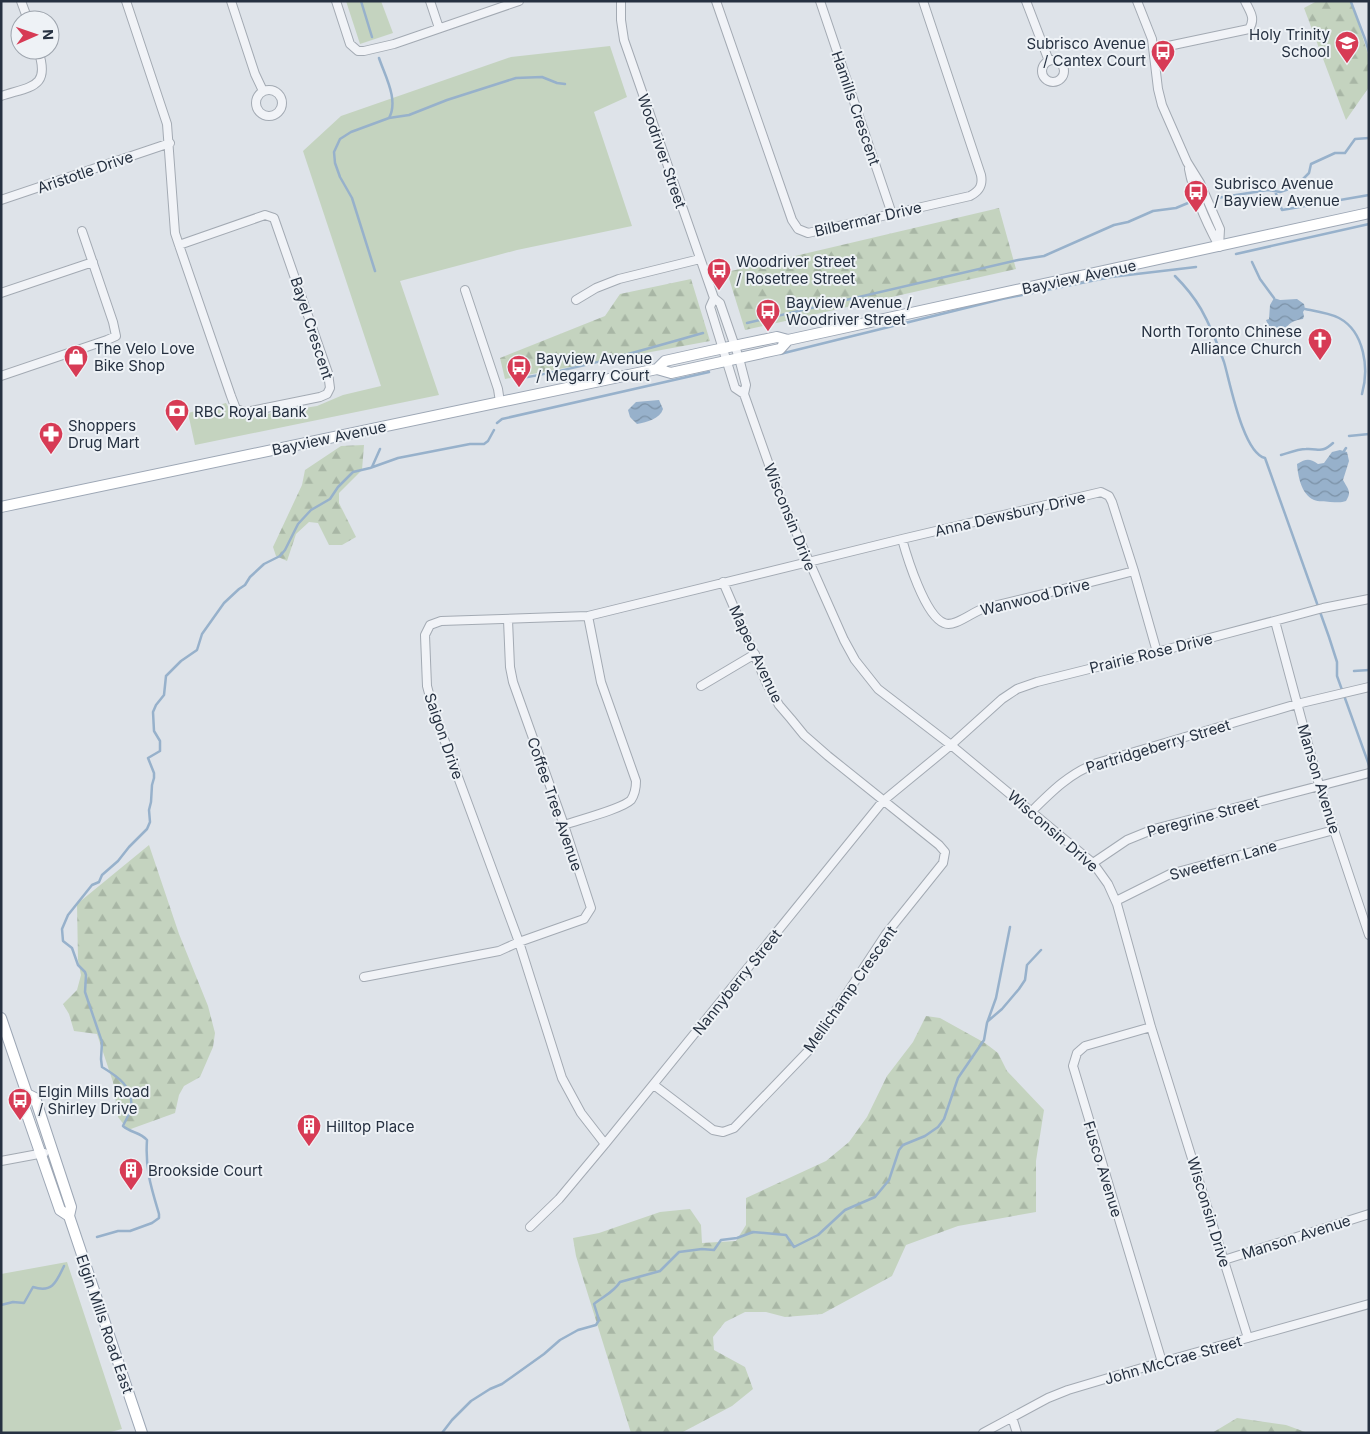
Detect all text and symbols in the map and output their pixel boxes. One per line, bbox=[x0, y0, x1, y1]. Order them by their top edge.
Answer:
north arrow bbox=[10, 10, 60, 60]
place label: Holy Trinity School bbox=[1249, 25, 1331, 61]
text: N bbox=[40, 29, 57, 40]
school or university icon: Holy Trinity School bbox=[1334, 30, 1360, 64]
place label: Subrisco Avenue / Cantex Court bbox=[1026, 34, 1146, 70]
bus stop icon: Subrisco Avenue / Cantex Court bbox=[1150, 39, 1176, 73]
street label: Hamills Crescent bbox=[828, 48, 885, 168]
street label: Woodriver Street bbox=[634, 91, 691, 211]
street label: Aristotle Drive bbox=[35, 147, 135, 197]
place label: Subrisco Avenue / Bayview Avenue bbox=[1214, 174, 1340, 210]
bus stop icon: Subrisco Avenue / Bayview Avenue bbox=[1183, 179, 1209, 213]
street label: Bilbermar Drive bbox=[812, 197, 924, 241]
place label: Woodriver Street / Rosetree Street bbox=[736, 252, 856, 288]
street label: Bayview Avenue bbox=[1020, 256, 1138, 298]
bus stop icon: Woodriver Street / Rosetree Street bbox=[706, 257, 732, 291]
street label: Bayel Crescent bbox=[286, 274, 338, 382]
place label: Bayview Avenue / Woodriver Street bbox=[786, 293, 912, 329]
bus stop icon: Bayview Avenue / Woodriver Street bbox=[755, 298, 781, 332]
place label: North Toronto Chinese Alliance Church bbox=[1141, 322, 1302, 358]
church icon: North Toronto Chinese Alliance Church bbox=[1307, 327, 1333, 361]
place label: The Velo Love Bike Shop bbox=[94, 339, 195, 375]
shop icon: The Velo Love Bike Shop bbox=[63, 344, 89, 378]
place label: Bayview Avenue / Megarry Court bbox=[536, 349, 652, 385]
bus stop icon: Bayview Avenue / Megarry Court bbox=[506, 354, 532, 388]
bank icon: RBC Royal Bank bbox=[164, 398, 190, 432]
place label: RBC Royal Bank bbox=[194, 402, 308, 421]
place label: Shoppers Drug Mart bbox=[68, 416, 140, 452]
street label: Bayview Avenue bbox=[270, 417, 388, 459]
pharmacy icon: Shoppers Drug Mart bbox=[38, 421, 64, 455]
street label: Wisconsin Drive bbox=[760, 460, 820, 574]
street label: Anna Dewsbury Drive bbox=[933, 487, 1087, 541]
street label: Wanwood Drive bbox=[978, 574, 1092, 620]
street label: Mapeo Avenue bbox=[725, 602, 787, 706]
street label: Prairie Rose Drive bbox=[1087, 629, 1215, 677]
street label: Saigon Drive bbox=[420, 690, 468, 782]
street label: Partridgeberry Street bbox=[1083, 715, 1233, 777]
street label: Manson Avenue bbox=[1293, 722, 1345, 836]
street label: Coffee Tree Avenue bbox=[523, 735, 587, 873]
street label: Wisconsin Drive bbox=[1004, 786, 1102, 876]
street label: Peregrine Street bbox=[1145, 793, 1261, 841]
street label: Sweetfern Lane bbox=[1167, 836, 1279, 884]
street label: Mellichamp Crescent bbox=[799, 922, 901, 1056]
street label: Nannyberry Street bbox=[689, 925, 785, 1039]
place label: Elgin Mills Road / Shirley Drive bbox=[38, 1082, 149, 1118]
bus stop icon: Elgin Mills Road / Shirley Drive bbox=[7, 1087, 33, 1121]
building icon: Hilltop Place bbox=[296, 1113, 322, 1147]
place label: Hilltop Place bbox=[326, 1117, 414, 1136]
street label: Fusco Avenue bbox=[1079, 1119, 1127, 1219]
street label: Wisconsin Drive bbox=[1183, 1154, 1235, 1270]
building icon: Brookside Court bbox=[118, 1157, 144, 1191]
place label: Brookside Court bbox=[148, 1161, 263, 1180]
street label: Manson Avenue bbox=[1239, 1210, 1353, 1264]
street label: Elgin Mills Road East bbox=[72, 1252, 138, 1396]
street label: John McCrae Street bbox=[1102, 1331, 1244, 1389]

